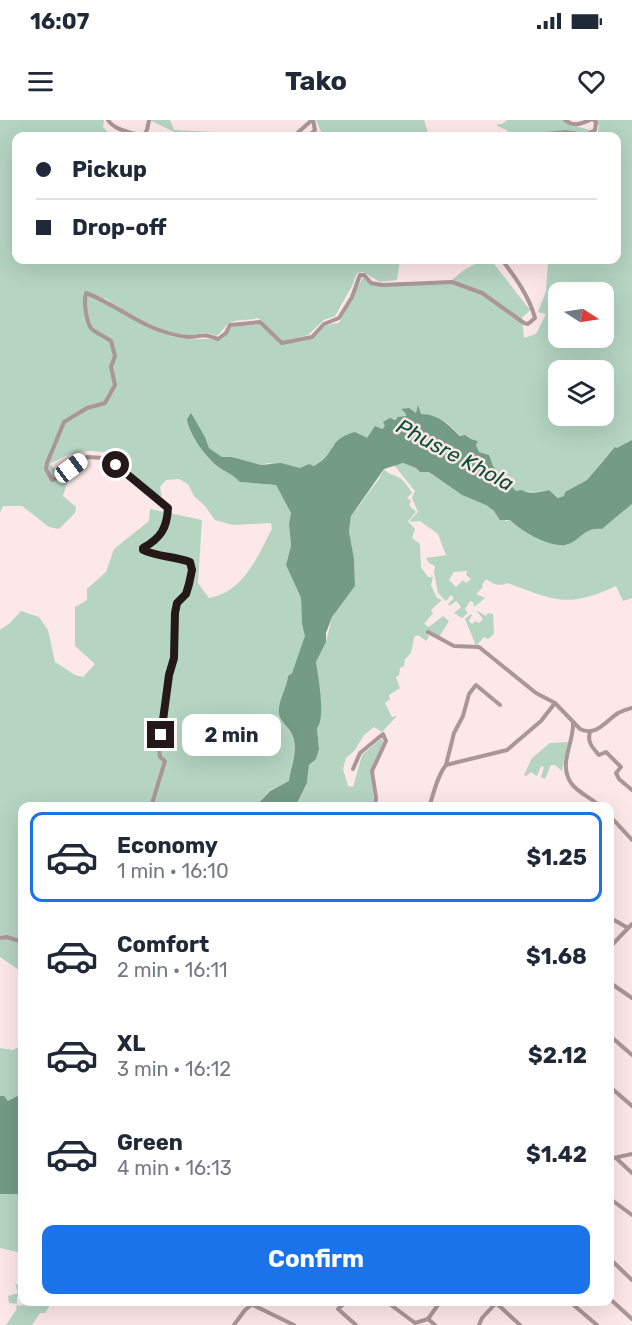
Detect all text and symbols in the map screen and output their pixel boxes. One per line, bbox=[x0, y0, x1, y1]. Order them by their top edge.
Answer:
text: 16:07 bbox=[30, 8, 89, 35]
icon: menu bbox=[24, 65, 57, 98]
text: Tako bbox=[285, 65, 347, 97]
icon: heart bbox=[575, 65, 608, 98]
text: Pickup bbox=[72, 156, 147, 183]
text: Drop-off bbox=[72, 214, 167, 241]
north arrow bbox=[548, 282, 614, 348]
map controls bbox=[548, 282, 614, 426]
button: layers bbox=[548, 360, 614, 426]
water label: Phusre Khola bbox=[392, 413, 518, 496]
car bbox=[51, 450, 91, 486]
route start bbox=[102, 451, 129, 478]
callout: 2 min bbox=[182, 714, 281, 756]
route end bbox=[147, 721, 174, 748]
text: 2 min bbox=[204, 723, 259, 747]
icon: car bbox=[45, 830, 99, 884]
text: Economy bbox=[117, 832, 218, 859]
text: $1.25 bbox=[527, 844, 587, 871]
text: 1 min · 16:10 bbox=[117, 859, 229, 883]
icon: car bbox=[45, 929, 99, 983]
text: Comfort bbox=[117, 931, 209, 958]
text: $1.68 bbox=[526, 943, 587, 970]
text: 2 min · 16:11 bbox=[117, 958, 228, 982]
icon: car bbox=[45, 1028, 99, 1082]
text: XL bbox=[117, 1030, 145, 1057]
text: $2.12 bbox=[528, 1042, 587, 1069]
text: 3 min · 16:12 bbox=[117, 1057, 231, 1081]
icon: car bbox=[45, 1127, 99, 1181]
text: Green bbox=[117, 1129, 183, 1156]
text: $1.42 bbox=[526, 1141, 587, 1168]
text: 4 min · 16:13 bbox=[117, 1156, 232, 1180]
button: Confirm bbox=[42, 1225, 590, 1294]

